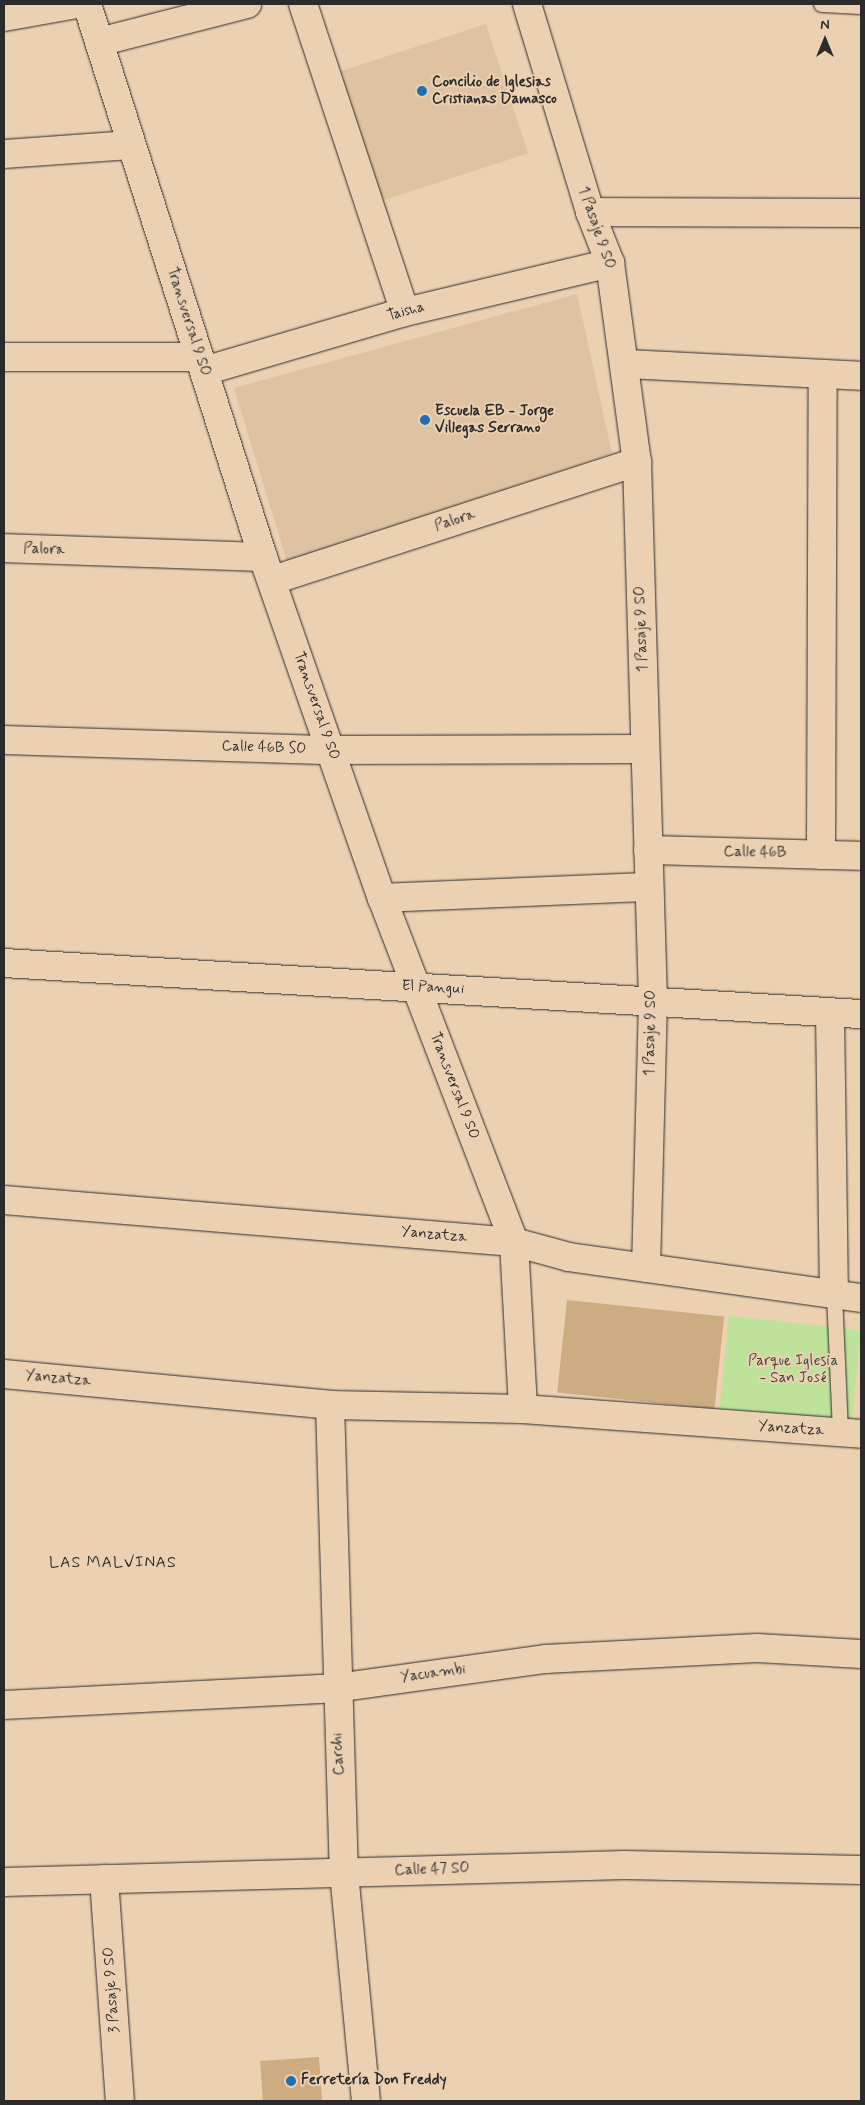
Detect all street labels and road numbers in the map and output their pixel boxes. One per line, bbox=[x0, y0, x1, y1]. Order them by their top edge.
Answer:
street label: 1 Pasaje 9 SO bbox=[573, 184, 619, 272]
street label: Transversal 9 SO bbox=[162, 265, 214, 379]
street label: Taisha bbox=[385, 298, 427, 326]
street label: Palora bbox=[432, 506, 478, 536]
street label: Palora bbox=[23, 540, 65, 560]
street label: 1 Pasaje 9 SO bbox=[632, 586, 652, 672]
street label: Transversal 9 SO bbox=[289, 650, 343, 762]
street label: Calle 46B SO bbox=[221, 738, 307, 758]
street label: Calle 46B bbox=[723, 843, 787, 863]
street label: El Pangui bbox=[404, 978, 462, 998]
street label: 1 Pasaje 9 SO bbox=[641, 990, 661, 1076]
street label: Transversal 9 SO bbox=[425, 1030, 483, 1142]
street label: Yanzatza bbox=[400, 1223, 468, 1247]
street label: Yanzatza bbox=[24, 1367, 92, 1391]
street label: Yanzatza bbox=[757, 1418, 825, 1440]
street label: Yacuambi bbox=[399, 1661, 467, 1687]
street label: Carchi bbox=[329, 1732, 349, 1776]
street label: Calle 47 SO bbox=[394, 1860, 470, 1880]
street label: 3 Pasaje 9 SO bbox=[100, 1946, 124, 2034]

